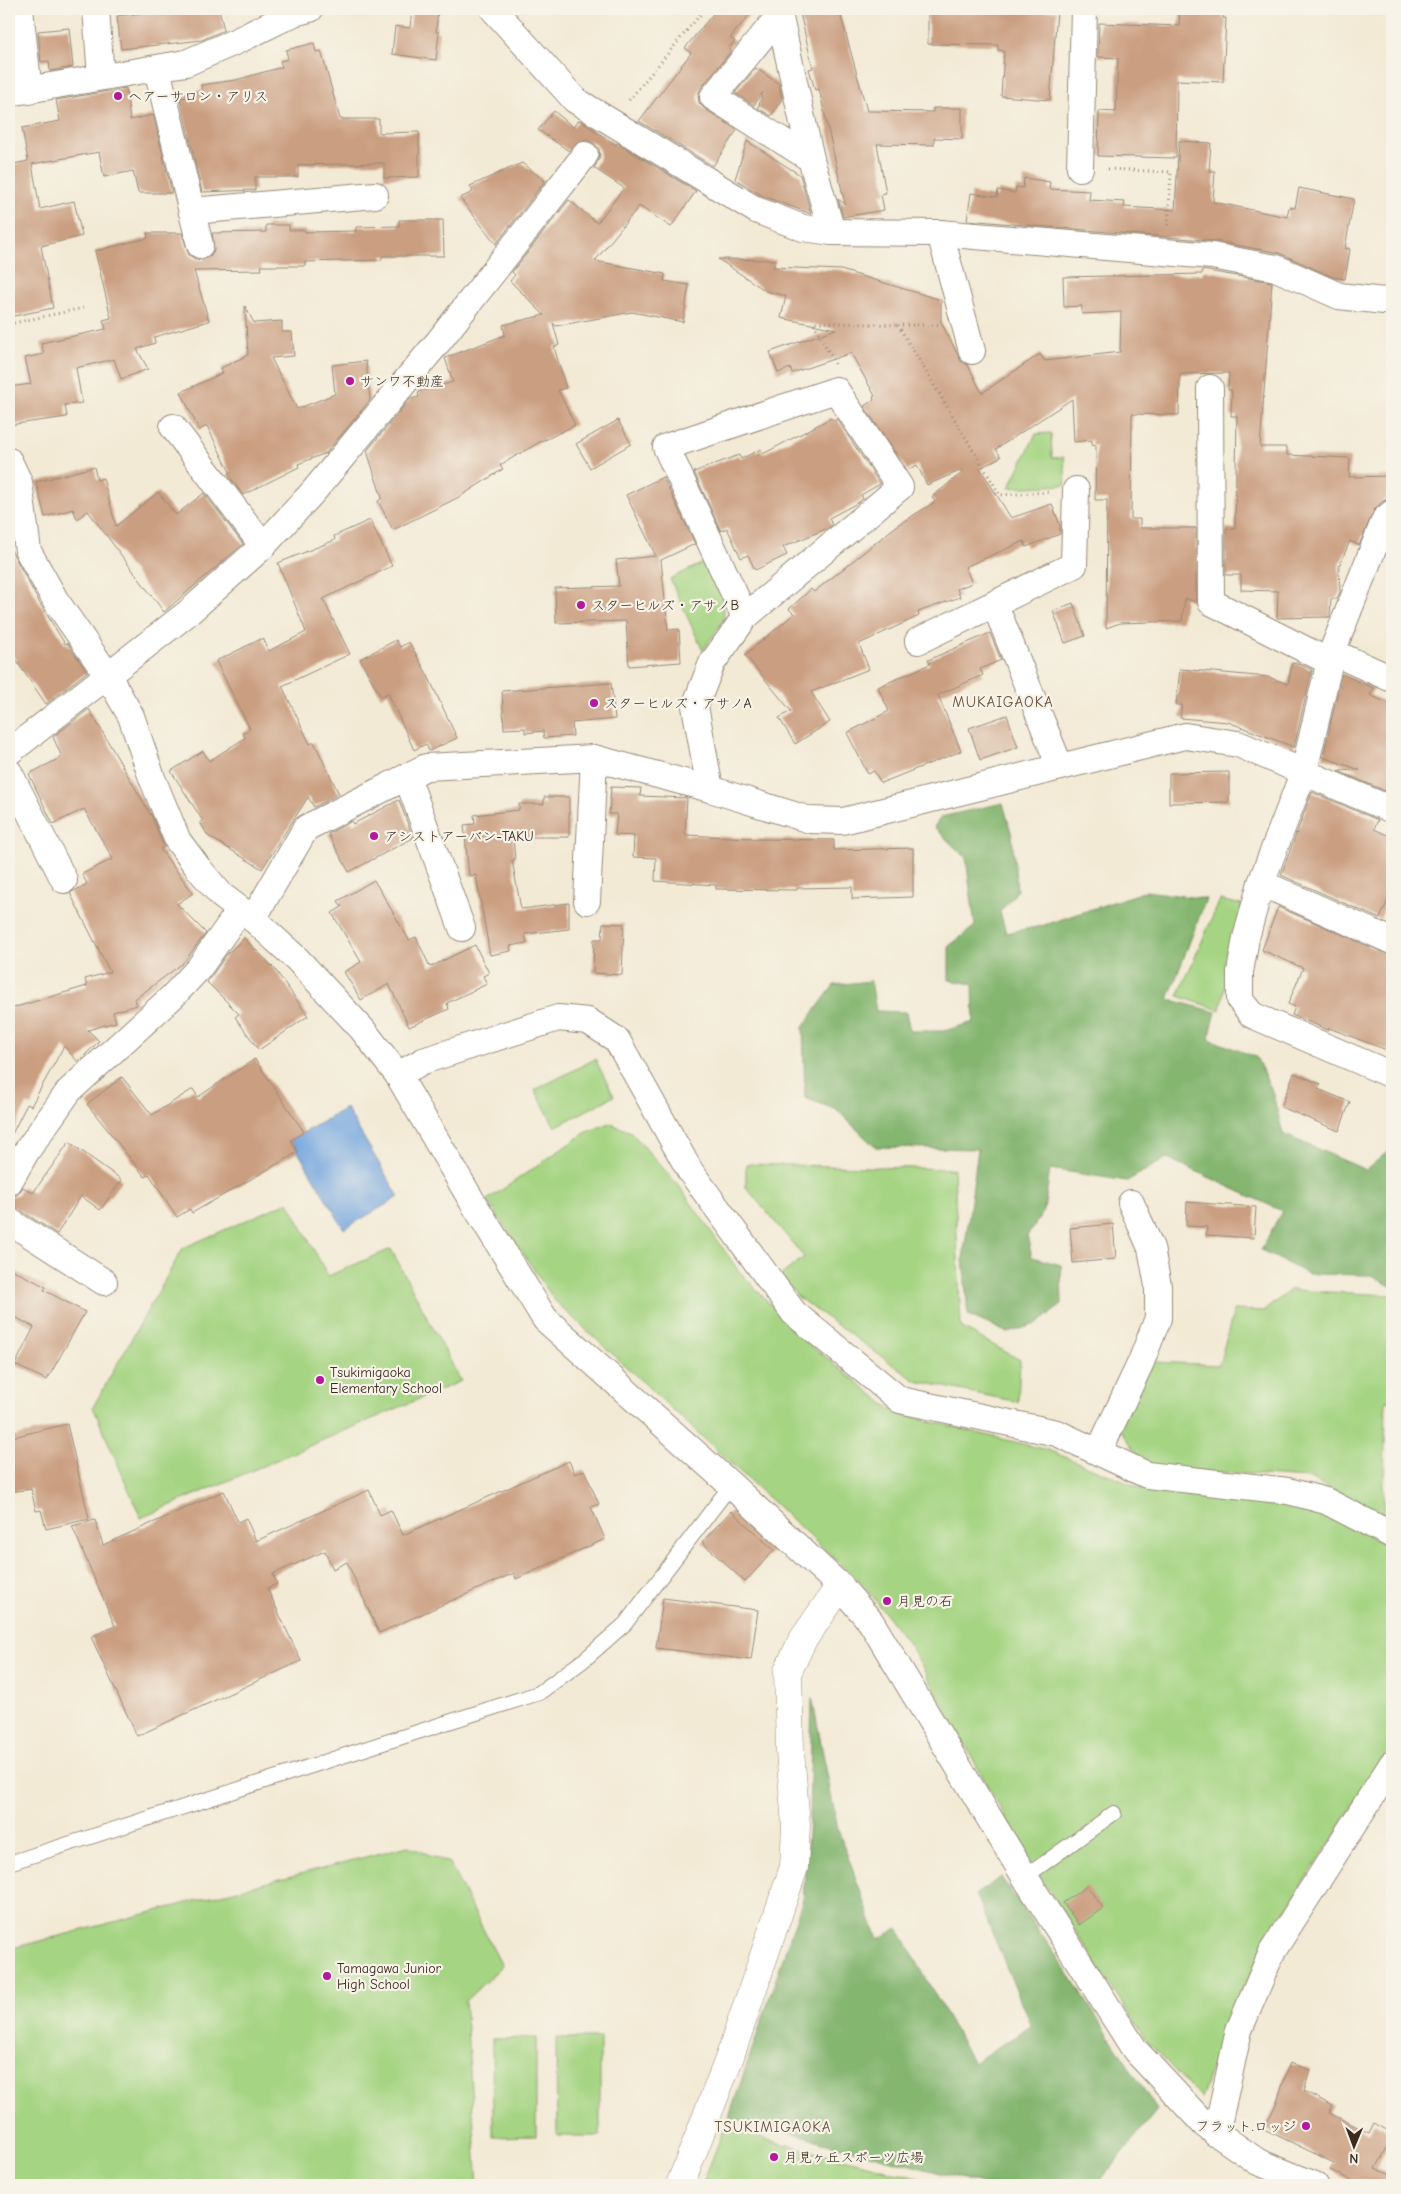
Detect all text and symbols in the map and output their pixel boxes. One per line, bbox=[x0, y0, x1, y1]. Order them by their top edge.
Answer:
place label: ヘアーサロン・アリス bbox=[128, 88, 268, 105]
marker: ヘアーサロン・アリス bbox=[112, 90, 124, 102]
place label: サンワ不動産 bbox=[360, 373, 444, 390]
marker: サンワ不動産 bbox=[344, 375, 356, 387]
place label: スターヒルズ・アサノB bbox=[591, 597, 739, 614]
marker: スターヒルズ・アサノB bbox=[575, 599, 587, 611]
district label: MUKAIGAOKA bbox=[952, 693, 1054, 711]
place label: スターヒルズ・アサノA bbox=[604, 695, 752, 712]
marker: スターヒルズ・アサノA bbox=[588, 697, 600, 709]
place label: アシストアーバン-TAKU bbox=[384, 828, 534, 845]
marker: アシストアーバン-TAKU bbox=[368, 830, 380, 842]
place label: Tsukimigaoka Elementary School bbox=[330, 1364, 442, 1397]
marker: Tsukimigaoka Elementary School bbox=[314, 1374, 326, 1386]
place label: 月見の石 bbox=[897, 1593, 953, 1610]
marker: 月見の石 bbox=[881, 1595, 893, 1607]
place label: Tamagawa Junior High School bbox=[337, 1960, 442, 1993]
marker: Tamagawa Junior High School bbox=[321, 1970, 333, 1982]
district label: TSUKIMIGAOKA bbox=[715, 2118, 831, 2136]
place label: フラット.ロッジ bbox=[1196, 2118, 1296, 2135]
marker: フラット.ロッジ bbox=[1300, 2120, 1312, 2132]
north arrow bbox=[1328, 2122, 1378, 2172]
place label: 月見ヶ丘スポーツ広場 bbox=[784, 2149, 924, 2166]
text: N bbox=[1349, 2150, 1358, 2167]
marker: 月見ヶ丘スポーツ広場 bbox=[768, 2151, 780, 2163]

